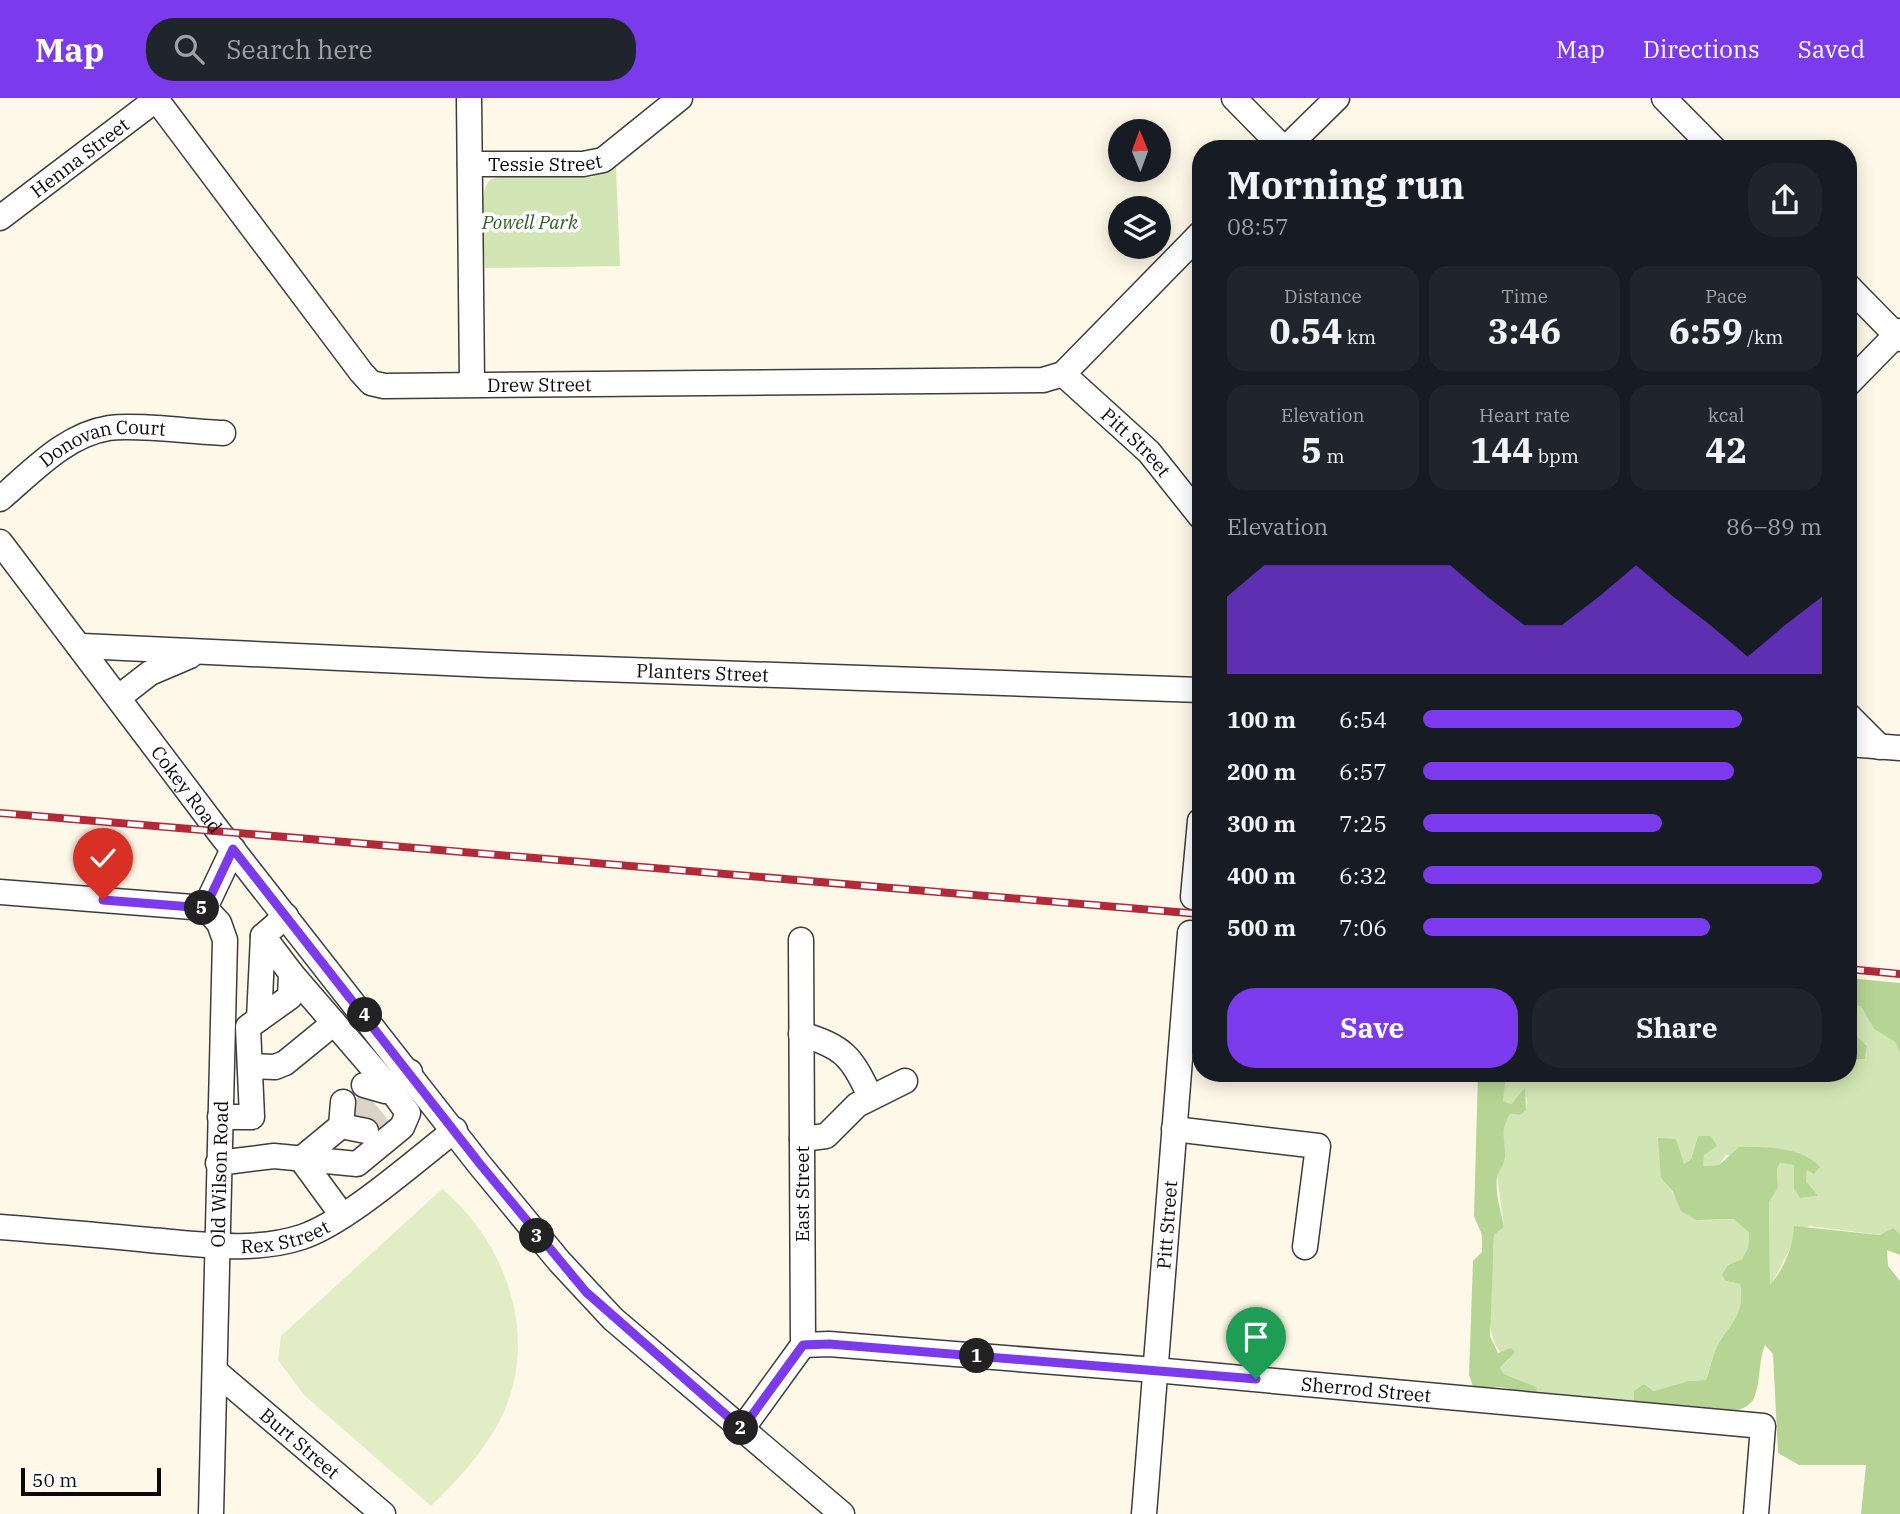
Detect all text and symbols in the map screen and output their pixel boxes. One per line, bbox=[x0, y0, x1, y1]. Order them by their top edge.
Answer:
search box bbox=[146, 18, 636, 81]
text: Map bbox=[35, 28, 104, 71]
icon: search bbox=[170, 30, 208, 68]
text: Search here bbox=[226, 32, 373, 66]
text: Map bbox=[1556, 33, 1605, 65]
text: Directions bbox=[1643, 33, 1760, 65]
text: Saved bbox=[1798, 33, 1865, 65]
street label: Henna Street bbox=[26, 112, 134, 203]
north arrow bbox=[1108, 119, 1171, 182]
map controls bbox=[1108, 119, 1171, 259]
street label: Tessie Street bbox=[488, 148, 604, 176]
text: Morning run bbox=[1227, 160, 1465, 209]
button: share bbox=[1748, 163, 1822, 237]
button: layers bbox=[1108, 196, 1171, 259]
park label: Powell Park bbox=[481, 210, 579, 234]
text: 08:57 bbox=[1227, 211, 1289, 241]
text: Distance bbox=[1284, 284, 1362, 308]
text: Time bbox=[1501, 284, 1548, 308]
text: Pace bbox=[1705, 284, 1747, 308]
text: 0.54 bbox=[1270, 308, 1342, 354]
text: 3:46 bbox=[1488, 308, 1561, 354]
text: 6:59 bbox=[1669, 308, 1743, 354]
text: km bbox=[1342, 325, 1376, 349]
text: /km bbox=[1743, 325, 1783, 349]
street label: Drew Street bbox=[487, 372, 592, 397]
street label: Pitt Street bbox=[1096, 402, 1176, 482]
text: Elevation bbox=[1281, 403, 1365, 427]
text: Heart rate bbox=[1479, 403, 1570, 427]
text: kcal bbox=[1708, 403, 1744, 427]
street label: Donovan Court bbox=[34, 415, 167, 472]
text: 5 bbox=[1301, 427, 1322, 473]
text: 144 bbox=[1470, 427, 1533, 473]
text: 42 bbox=[1705, 427, 1747, 473]
text: m bbox=[1322, 444, 1345, 468]
text: bpm bbox=[1533, 444, 1579, 468]
text: Elevation bbox=[1227, 511, 1328, 541]
text: 86–89 m bbox=[1726, 511, 1822, 541]
street label: Planters Street bbox=[636, 658, 769, 687]
text: 100 m bbox=[1227, 704, 1296, 734]
text: 6:54 bbox=[1339, 704, 1387, 734]
street label: Cokey Road bbox=[146, 741, 228, 838]
text: 200 m bbox=[1227, 756, 1296, 786]
text: 6:57 bbox=[1339, 756, 1387, 786]
text: 300 m bbox=[1227, 808, 1296, 838]
text: 7:25 bbox=[1339, 808, 1387, 838]
pin bbox=[73, 828, 133, 900]
icon: check bbox=[84, 839, 122, 877]
text: 400 m bbox=[1227, 860, 1296, 890]
text: 6:32 bbox=[1339, 860, 1387, 890]
pin: 5 bbox=[184, 890, 220, 926]
text: 5 bbox=[196, 895, 207, 919]
text: 500 m bbox=[1227, 912, 1296, 942]
text: 7:06 bbox=[1339, 912, 1387, 942]
button: Save bbox=[1227, 988, 1518, 1068]
button: Share bbox=[1532, 988, 1822, 1068]
pin: 4 bbox=[348, 998, 382, 1032]
text: 4 bbox=[359, 1002, 370, 1026]
street label: Old Wilson Road bbox=[206, 1100, 233, 1248]
street label: East Street bbox=[790, 1146, 814, 1242]
street label: Pitt Street bbox=[1151, 1179, 1182, 1270]
street label: Rex Street bbox=[240, 1214, 334, 1258]
pin: 3 bbox=[520, 1218, 554, 1254]
text: 3 bbox=[531, 1223, 542, 1247]
pin bbox=[1226, 1307, 1286, 1379]
icon: arrive bbox=[1237, 1318, 1275, 1356]
pin: 1 bbox=[960, 1338, 995, 1374]
text: 1 bbox=[971, 1343, 982, 1367]
street label: Sherrod Street bbox=[1300, 1372, 1432, 1407]
street label: Burt Street bbox=[255, 1403, 345, 1484]
pin: 2 bbox=[724, 1410, 758, 1446]
text: 2 bbox=[735, 1415, 746, 1439]
scale bar bbox=[21, 1465, 161, 1497]
text: 50 m bbox=[32, 1468, 77, 1492]

